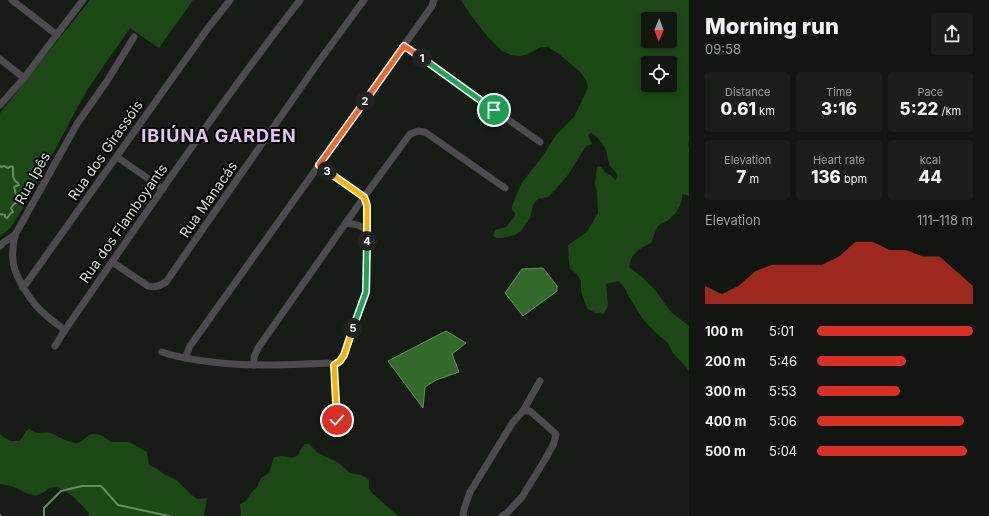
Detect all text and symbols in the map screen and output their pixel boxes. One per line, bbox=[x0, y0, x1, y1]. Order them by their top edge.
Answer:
north arrow bbox=[641, 12, 677, 48]
map controls bbox=[641, 12, 677, 92]
text: Morning run bbox=[705, 13, 839, 39]
button: share bbox=[931, 13, 973, 55]
text: 09:58 bbox=[705, 41, 741, 57]
pin: 1 bbox=[412, 48, 432, 68]
text: 1 bbox=[420, 51, 424, 65]
button: locate bbox=[641, 56, 677, 92]
text: Distance bbox=[725, 85, 770, 99]
text: Time bbox=[826, 85, 852, 99]
text: Pace bbox=[917, 85, 943, 99]
pin: 2 bbox=[355, 91, 375, 111]
pin bbox=[477, 93, 511, 127]
text: 2 bbox=[362, 94, 368, 108]
street label: Rua dos Girassóis bbox=[64, 97, 146, 203]
icon: arrive bbox=[483, 99, 505, 121]
text: 0.61 bbox=[721, 99, 756, 119]
text: 3:16 bbox=[821, 99, 857, 119]
text: 5:22 bbox=[900, 99, 938, 119]
text: km bbox=[756, 104, 775, 118]
text: /km bbox=[938, 104, 961, 118]
district label: IBIÚNA GARDEN bbox=[141, 125, 297, 146]
street label: Rua Ipês bbox=[11, 149, 53, 207]
text: Elevation bbox=[724, 153, 771, 167]
text: Heart rate bbox=[813, 153, 865, 167]
text: kcal bbox=[920, 153, 941, 167]
street label: Rua Manacás bbox=[175, 158, 241, 240]
street label: Rua dos Flamboyants bbox=[75, 160, 171, 286]
pin: 3 bbox=[317, 161, 337, 181]
text: 3 bbox=[323, 164, 331, 178]
text: 7 bbox=[736, 167, 746, 187]
text: 136 bbox=[811, 167, 841, 187]
text: 44 bbox=[919, 167, 942, 187]
text: m bbox=[746, 172, 759, 186]
text: bpm bbox=[841, 172, 867, 186]
text: Elevation bbox=[705, 212, 761, 228]
text: 111–118 m bbox=[917, 212, 973, 228]
pin: 4 bbox=[357, 231, 377, 251]
text: 4 bbox=[363, 234, 371, 248]
pin: 5 bbox=[343, 318, 363, 338]
text: 5 bbox=[349, 321, 357, 335]
text: 100 m bbox=[705, 323, 743, 339]
text: 5:01 bbox=[769, 323, 794, 339]
text: 200 m bbox=[705, 353, 746, 369]
text: 5:46 bbox=[769, 353, 797, 369]
text: 300 m bbox=[705, 383, 746, 399]
text: 5:53 bbox=[769, 383, 797, 399]
pin bbox=[320, 403, 354, 437]
icon: check bbox=[326, 409, 348, 431]
text: 400 m bbox=[705, 413, 746, 429]
text: 5:06 bbox=[769, 413, 797, 429]
text: 500 m bbox=[705, 443, 746, 459]
text: 5:04 bbox=[769, 443, 797, 459]

